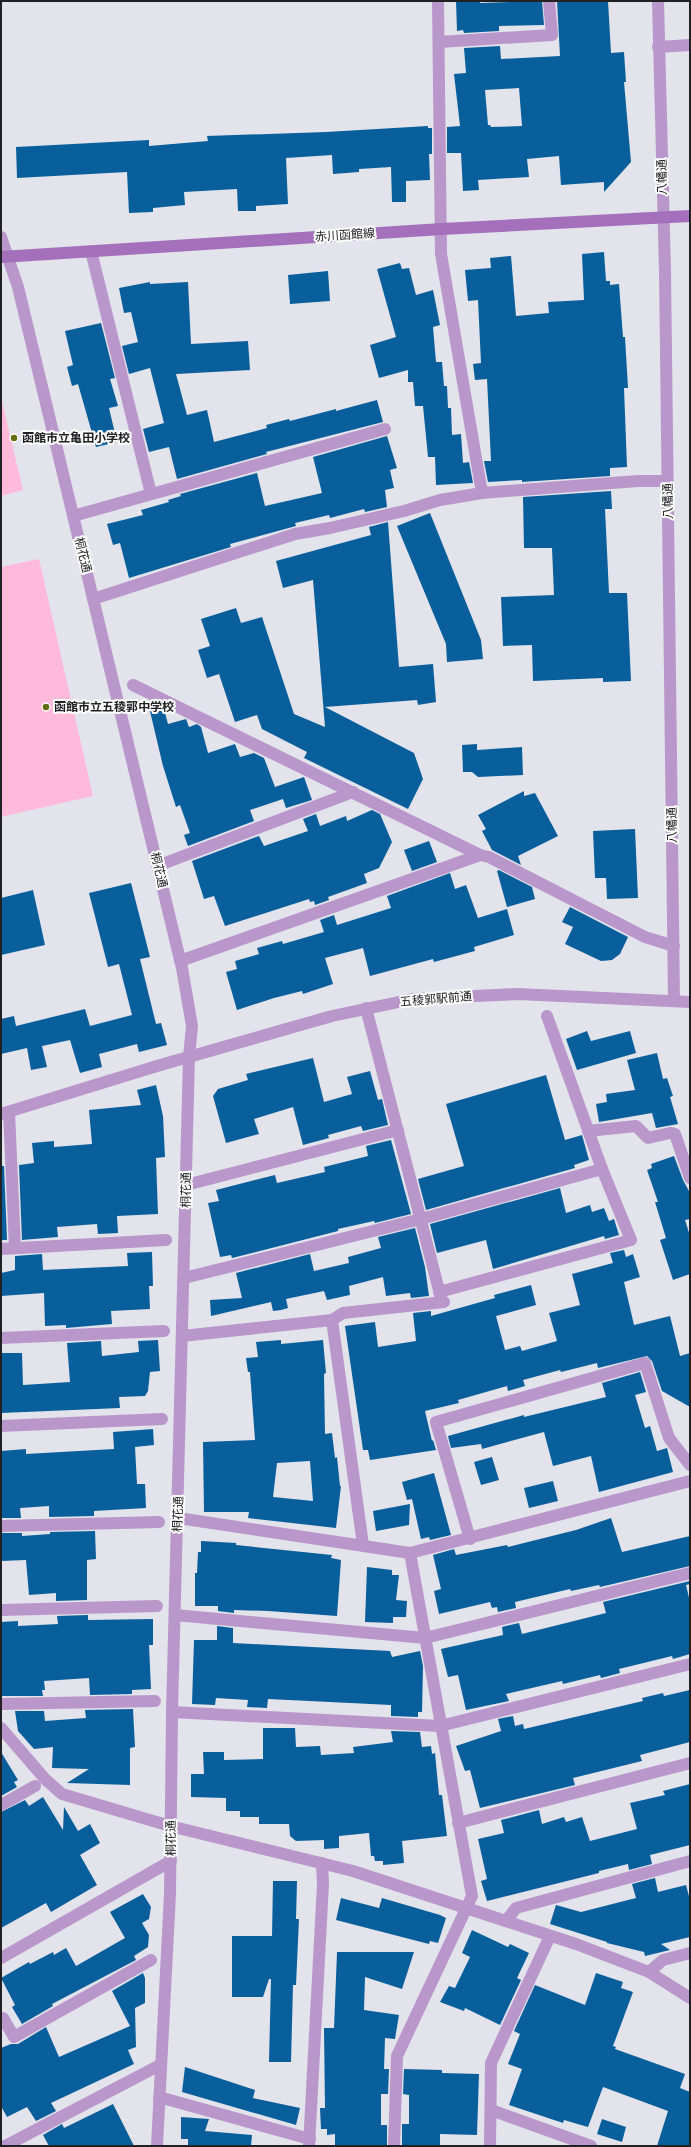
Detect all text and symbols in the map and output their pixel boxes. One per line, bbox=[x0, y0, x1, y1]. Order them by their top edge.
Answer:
street label: 八幡通 bbox=[654, 159, 670, 195]
street label: 赤川函館線 bbox=[315, 225, 375, 245]
place label: 函館市立亀田小学校 bbox=[22, 430, 130, 446]
marker: 函館市立亀田小学校 bbox=[9, 433, 19, 443]
street label: 八幡通 bbox=[660, 483, 676, 519]
street label: 桐花通 bbox=[71, 536, 95, 574]
place label: 函館市立五稜郭中学校 bbox=[54, 699, 174, 715]
marker: 函館市立五稜郭中学校 bbox=[41, 702, 51, 712]
street label: 八幡通 bbox=[664, 807, 680, 843]
street label: 桐花通 bbox=[147, 851, 171, 889]
street label: 五稜郭駅前通 bbox=[399, 988, 473, 1010]
street label: 桐花通 bbox=[178, 1172, 194, 1208]
street label: 桐花通 bbox=[169, 1496, 187, 1532]
street label: 桐花通 bbox=[163, 1820, 179, 1856]

